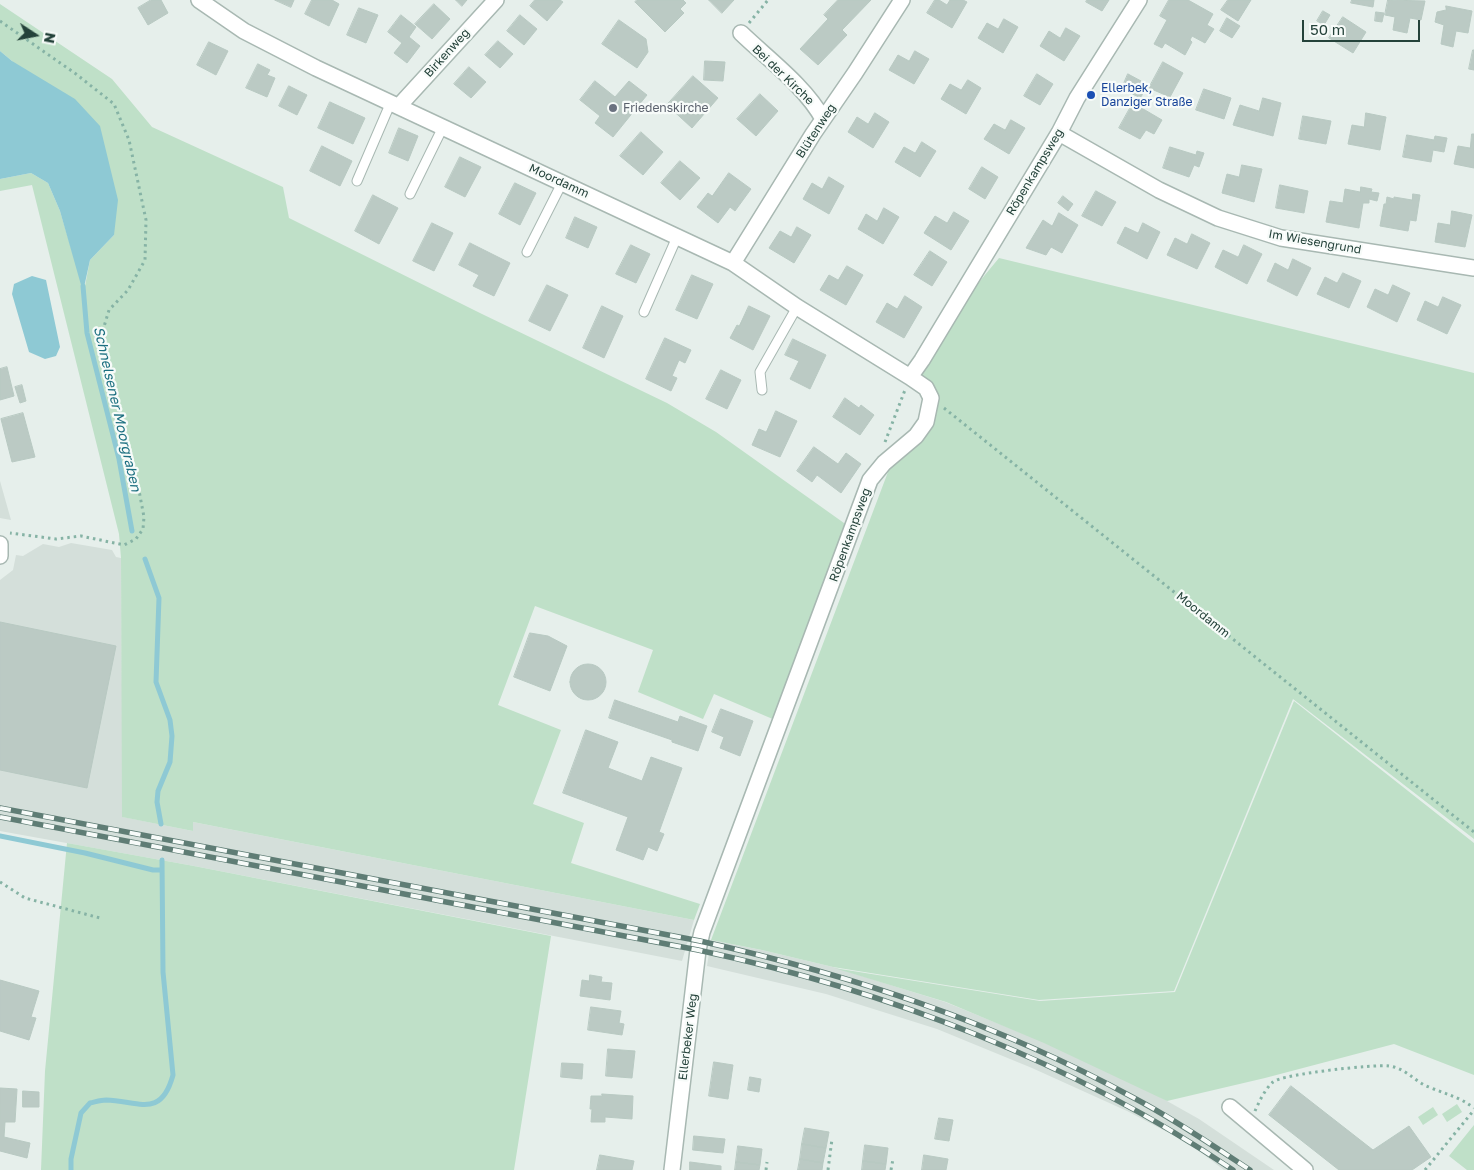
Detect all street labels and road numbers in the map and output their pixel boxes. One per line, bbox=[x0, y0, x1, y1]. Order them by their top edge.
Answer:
street label: Birkenweg bbox=[421, 26, 473, 80]
street label: Bei der Kirche bbox=[749, 42, 817, 108]
street label: Blütenweg bbox=[793, 101, 839, 161]
street label: Röpenkampsweg bbox=[1003, 126, 1067, 218]
street label: Moordamm bbox=[527, 161, 591, 201]
street label: Im Wiesengrund bbox=[1268, 227, 1362, 257]
street label: Röpenkampsweg bbox=[826, 486, 874, 584]
street label: Moordamm bbox=[1173, 589, 1233, 641]
street label: Ellerbeker Weg bbox=[676, 993, 700, 1081]

